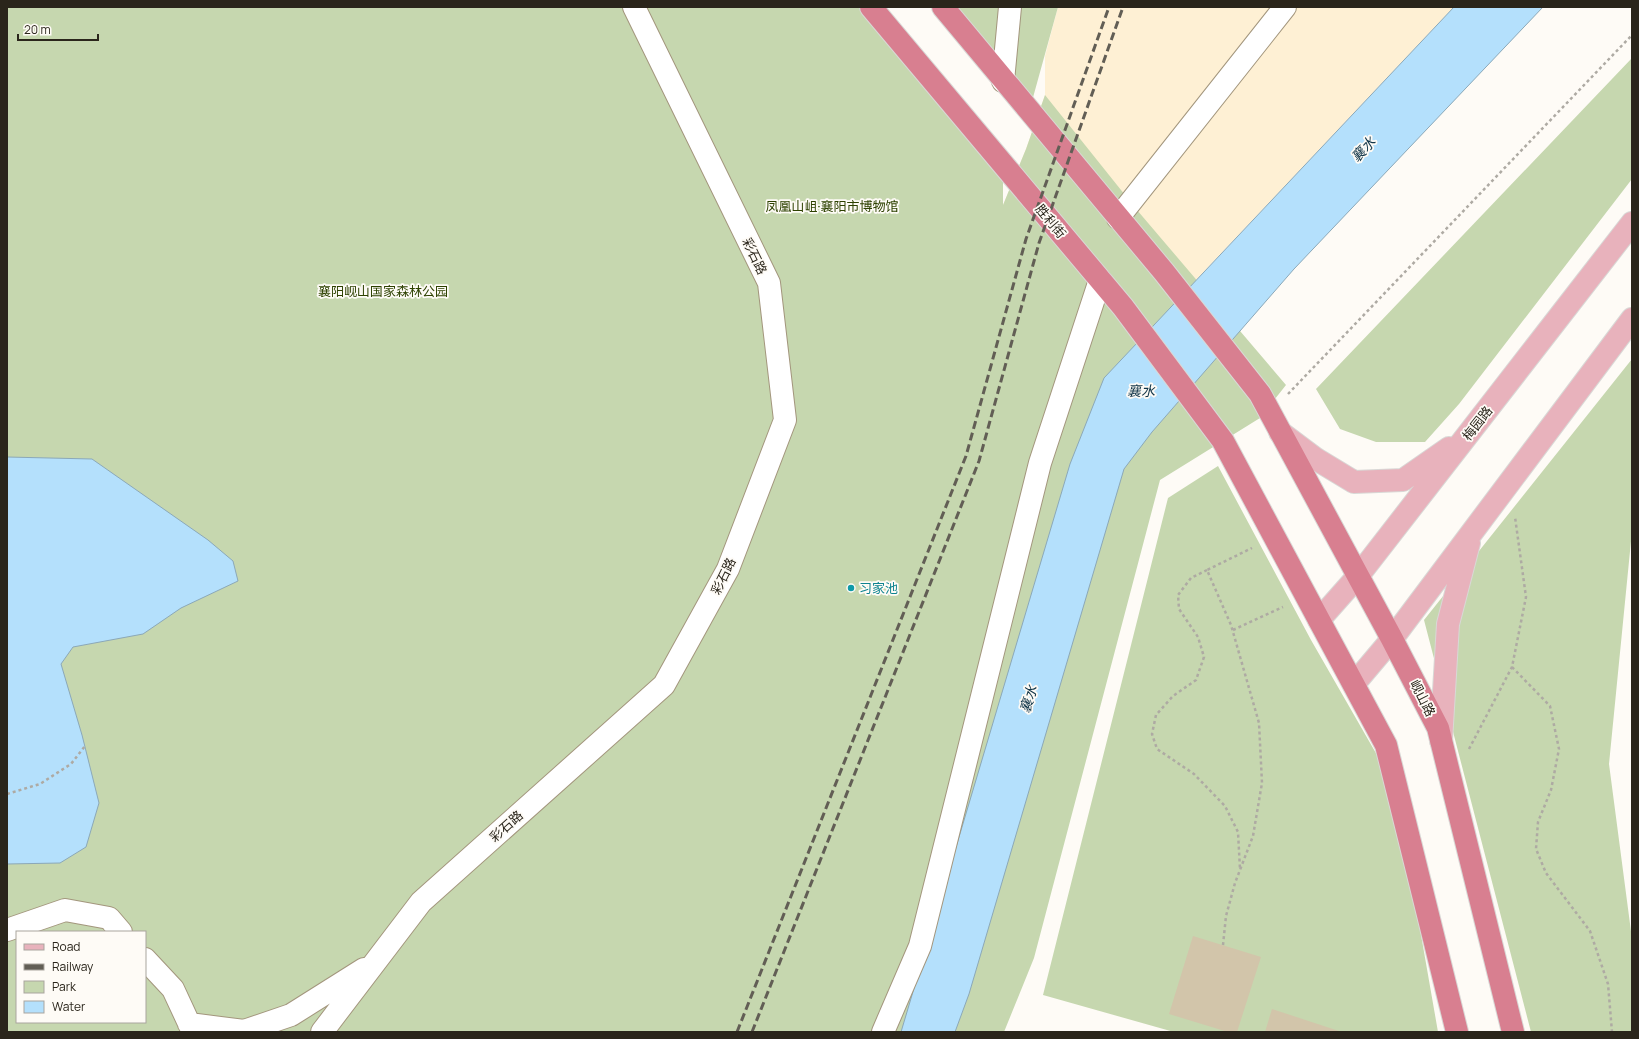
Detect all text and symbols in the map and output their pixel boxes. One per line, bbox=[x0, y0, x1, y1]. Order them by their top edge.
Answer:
scale bar bbox=[18, 16, 98, 42]
text: 20 m bbox=[24, 21, 51, 38]
water label: 襄水 bbox=[1347, 132, 1380, 166]
park label: 凤凰山岨·襄阳市博物馆 bbox=[766, 197, 898, 215]
street label: 胜利街 bbox=[1032, 200, 1070, 242]
street label: 彩石路 bbox=[738, 235, 772, 277]
park label: 襄阳岘山国家森林公园 bbox=[318, 282, 448, 300]
water label: 襄水 bbox=[1127, 381, 1156, 400]
street label: 梅园路 bbox=[1458, 402, 1496, 444]
street label: 彩石路 bbox=[706, 555, 740, 597]
place label: 习家池 bbox=[859, 579, 898, 597]
marker: 习家池 bbox=[846, 583, 856, 593]
street label: 岘山路 bbox=[1406, 677, 1440, 719]
water label: 襄水 bbox=[1015, 682, 1041, 715]
street label: 彩石路 bbox=[485, 806, 527, 846]
legend bbox=[16, 931, 146, 1023]
text: Road bbox=[52, 938, 80, 955]
text: Railway bbox=[52, 958, 94, 975]
text: Park bbox=[52, 978, 77, 995]
text: Water bbox=[52, 998, 86, 1015]

